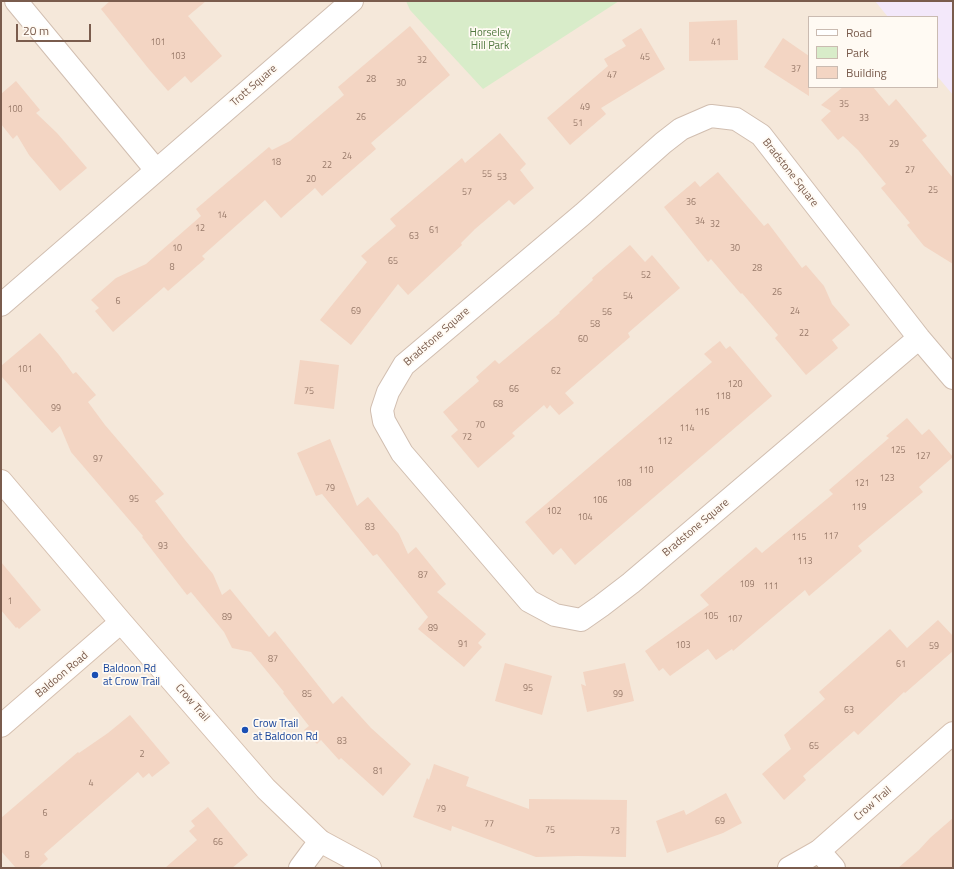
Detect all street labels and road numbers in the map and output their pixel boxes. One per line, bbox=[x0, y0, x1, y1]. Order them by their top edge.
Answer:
street label: Trott Square bbox=[228, 62, 280, 110]
street label: Bradstone Square bbox=[759, 136, 821, 210]
street label: Bradstone Square bbox=[401, 305, 473, 369]
street label: Bradstone Square bbox=[660, 496, 732, 560]
street label: Baldoon Road bbox=[33, 649, 91, 701]
street label: Crow Trail bbox=[172, 682, 212, 724]
street label: Crow Trail bbox=[852, 784, 894, 824]

